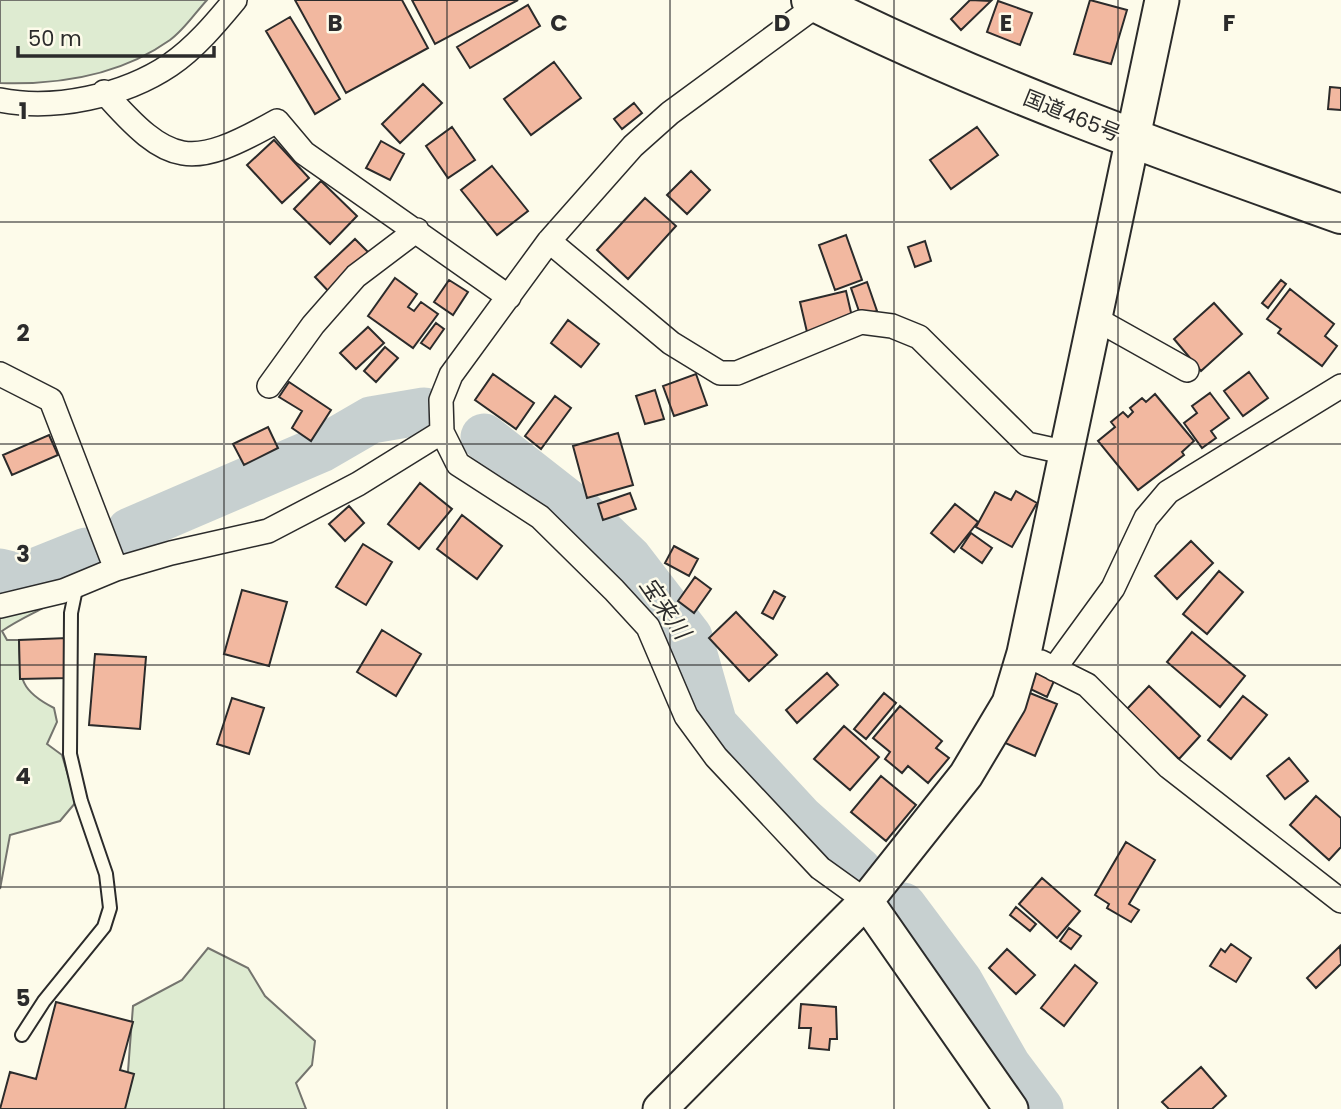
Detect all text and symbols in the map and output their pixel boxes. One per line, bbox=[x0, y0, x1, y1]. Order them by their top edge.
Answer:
text: B bbox=[327, 7, 343, 39]
text: C bbox=[550, 7, 568, 39]
text: D bbox=[774, 7, 790, 39]
text: E bbox=[1000, 7, 1012, 39]
text: F bbox=[1223, 7, 1235, 39]
scale bar bbox=[18, 14, 214, 58]
text: 50 m bbox=[28, 24, 82, 53]
street label: 国道465号 bbox=[1019, 83, 1125, 148]
text: 1 bbox=[19, 95, 27, 127]
text: 2 bbox=[16, 317, 30, 349]
text: 3 bbox=[16, 538, 30, 570]
water label: 宝来川 bbox=[632, 571, 700, 648]
text: 4 bbox=[15, 760, 31, 792]
text: 5 bbox=[16, 982, 30, 1014]

